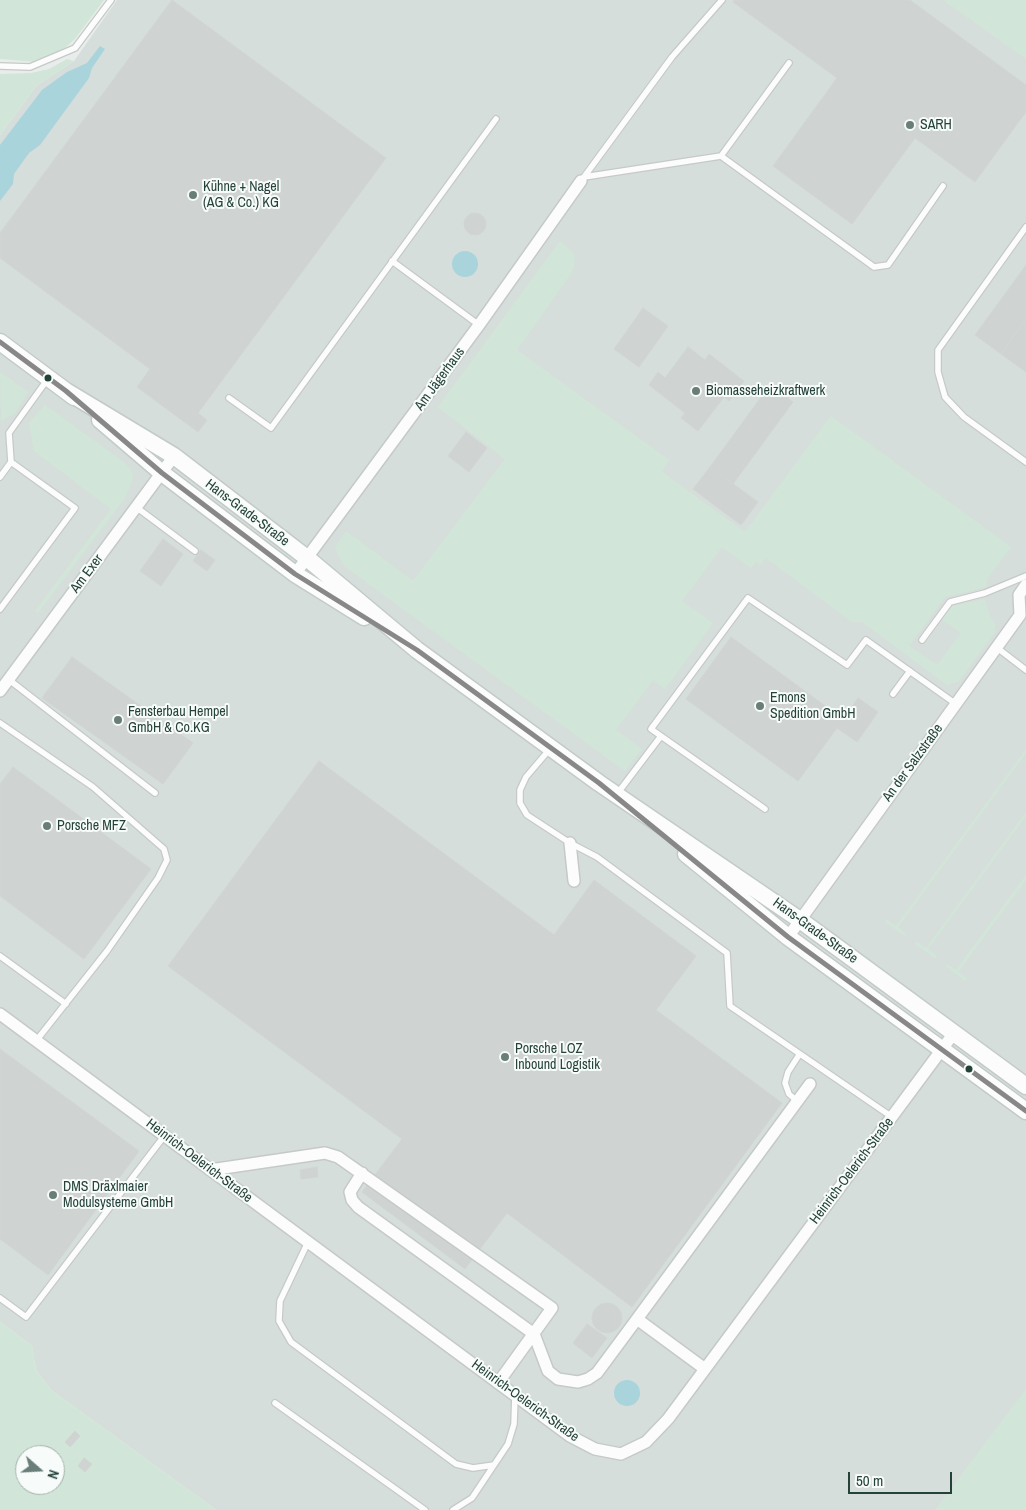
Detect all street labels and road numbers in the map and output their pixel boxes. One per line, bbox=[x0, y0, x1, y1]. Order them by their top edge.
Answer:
street label: Am Jägerhaus bbox=[411, 344, 469, 414]
street label: Hans-Grade-Straße bbox=[202, 476, 292, 550]
street label: Am Exer bbox=[67, 551, 107, 597]
street label: An der Salzstraße bbox=[879, 721, 947, 805]
street label: Hans-Grade-Straße bbox=[769, 895, 861, 967]
street label: Heinrich-Oelerich-Straße bbox=[807, 1114, 897, 1228]
street label: Heinrich-Oelerich-Straße bbox=[142, 1116, 256, 1206]
street label: Heinrich-Oelerich-Straße bbox=[468, 1356, 582, 1446]

